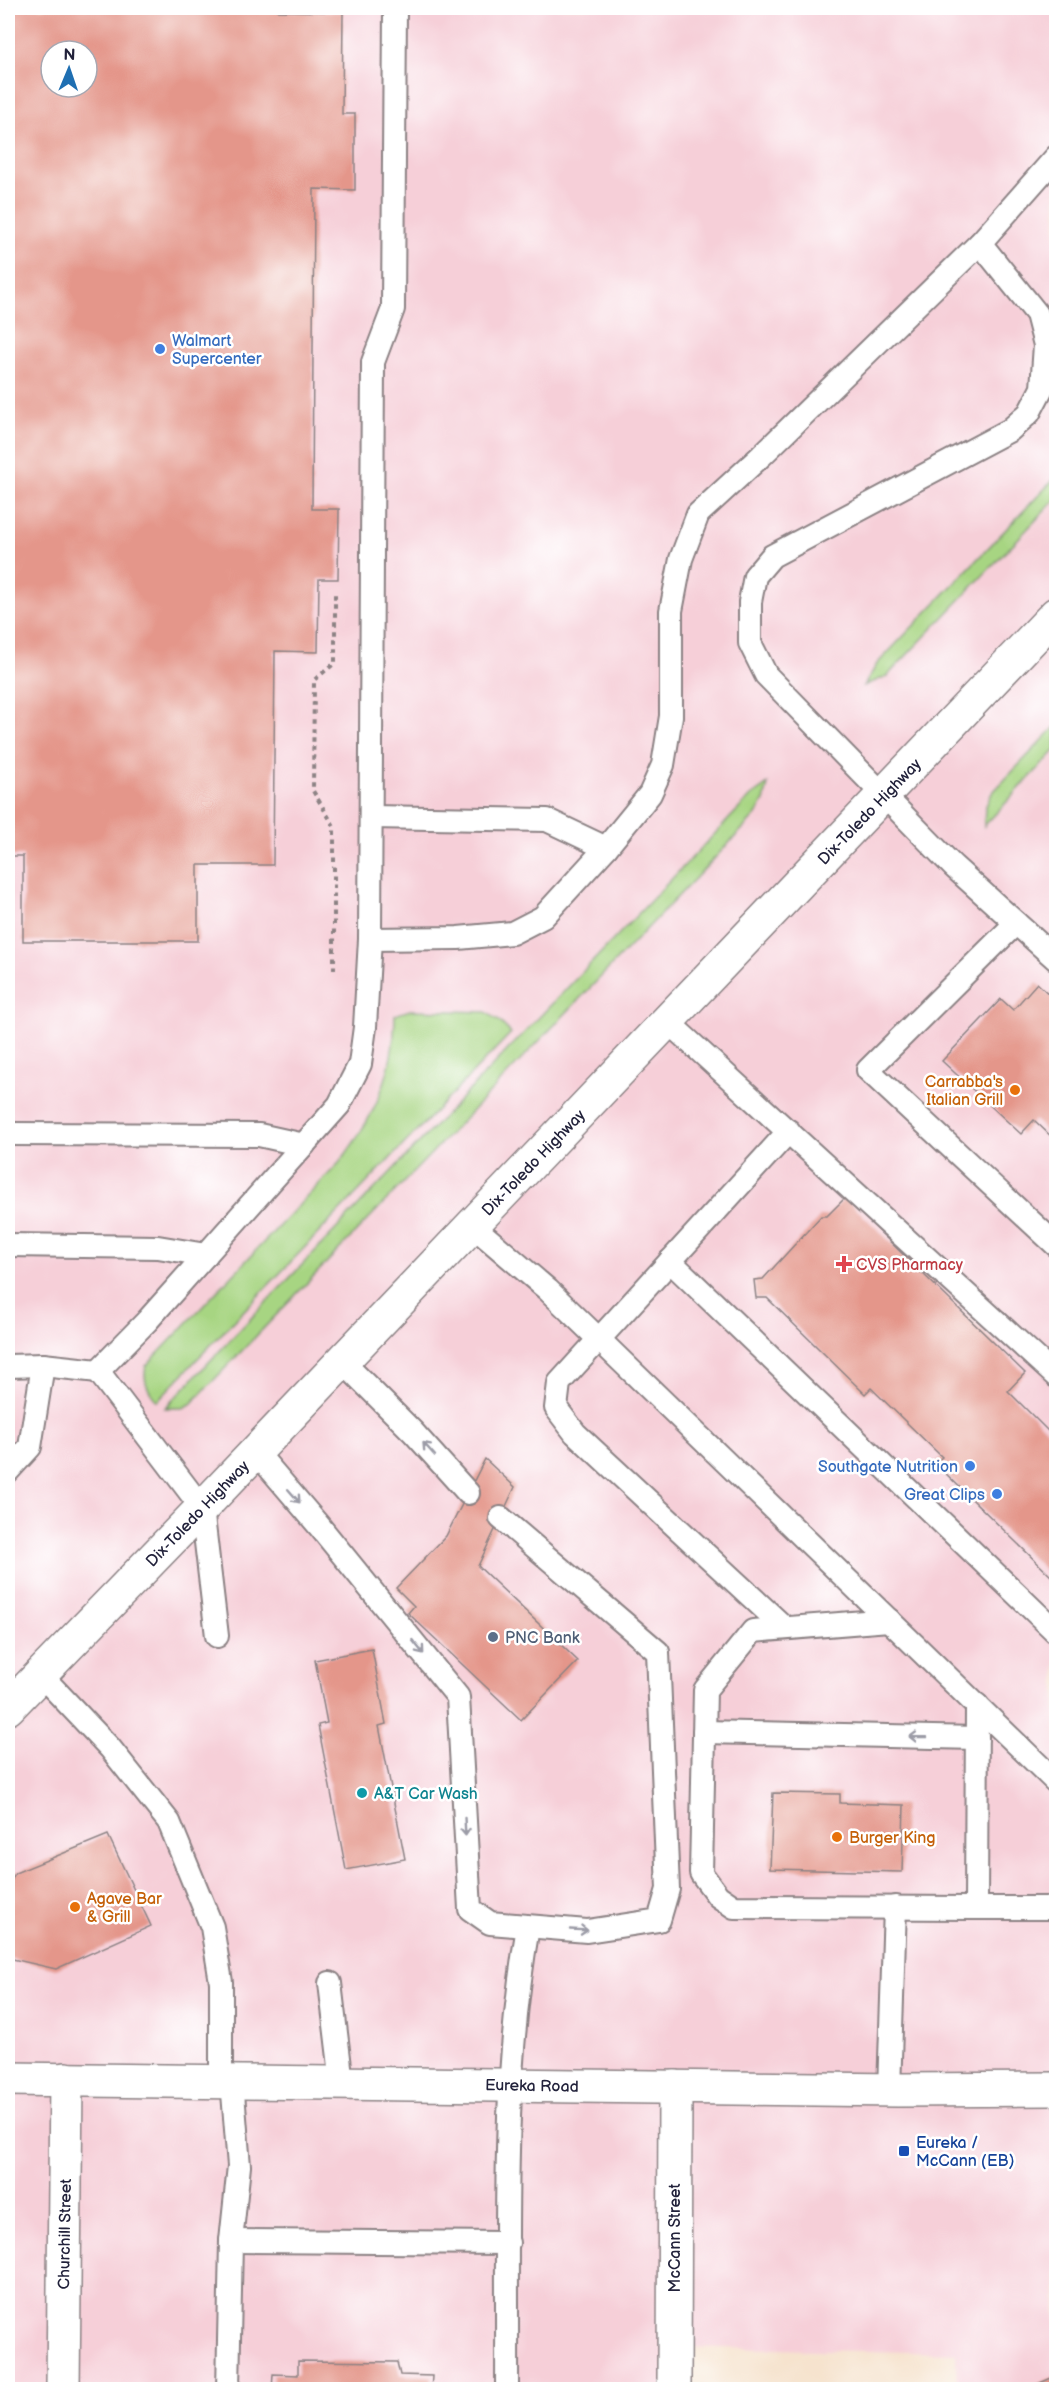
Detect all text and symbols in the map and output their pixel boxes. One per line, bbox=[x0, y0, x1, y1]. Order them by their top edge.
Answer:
north arrow bbox=[39, 39, 99, 99]
text: N bbox=[63, 46, 76, 65]
place label: Walmart Supercenter bbox=[172, 332, 262, 369]
marker: Walmart Supercenter bbox=[153, 342, 167, 356]
street label: Dix-Toledo Highway bbox=[815, 754, 926, 869]
place label: Carrabba's Italian Grill bbox=[925, 1073, 1003, 1110]
marker: Carrabba's Italian Grill bbox=[1008, 1083, 1022, 1097]
street label: Dix-Toledo Highway bbox=[479, 1105, 590, 1220]
place label: CVS Pharmacy bbox=[856, 1256, 964, 1275]
marker: CVS Pharmacy bbox=[837, 1257, 851, 1271]
one-way arrow bbox=[422, 1442, 436, 1457]
street label: Dix-Toledo Highway bbox=[143, 1456, 254, 1571]
place label: Southgate Nutrition bbox=[818, 1458, 958, 1477]
marker: Southgate Nutrition bbox=[963, 1459, 977, 1473]
place label: Great Clips bbox=[904, 1486, 985, 1505]
marker: Great Clips bbox=[990, 1487, 1004, 1501]
one-way arrow bbox=[287, 1488, 301, 1503]
place label: PNC Bank bbox=[505, 1629, 580, 1648]
marker: PNC Bank bbox=[486, 1630, 500, 1644]
one-way arrow bbox=[411, 1639, 424, 1655]
one-way arrow bbox=[909, 1731, 929, 1742]
place label: A&T Car Wash bbox=[374, 1785, 478, 1804]
marker: A&T Car Wash bbox=[355, 1786, 369, 1800]
one-way arrow bbox=[460, 1817, 471, 1837]
place label: Burger King bbox=[849, 1829, 936, 1848]
marker: Burger King bbox=[830, 1830, 844, 1844]
place label: Agave Bar & Grill bbox=[87, 1890, 162, 1927]
marker: Agave Bar & Grill bbox=[68, 1900, 82, 1914]
one-way arrow bbox=[568, 1925, 588, 1936]
street label: Eureka Road bbox=[485, 2076, 579, 2097]
place label: Eureka / McCann (EB) bbox=[916, 2134, 1014, 2171]
marker: Eureka / McCann (EB) bbox=[897, 2144, 911, 2158]
street label: Churchill Street bbox=[55, 2178, 76, 2290]
street label: McCann Street bbox=[666, 2184, 685, 2292]

